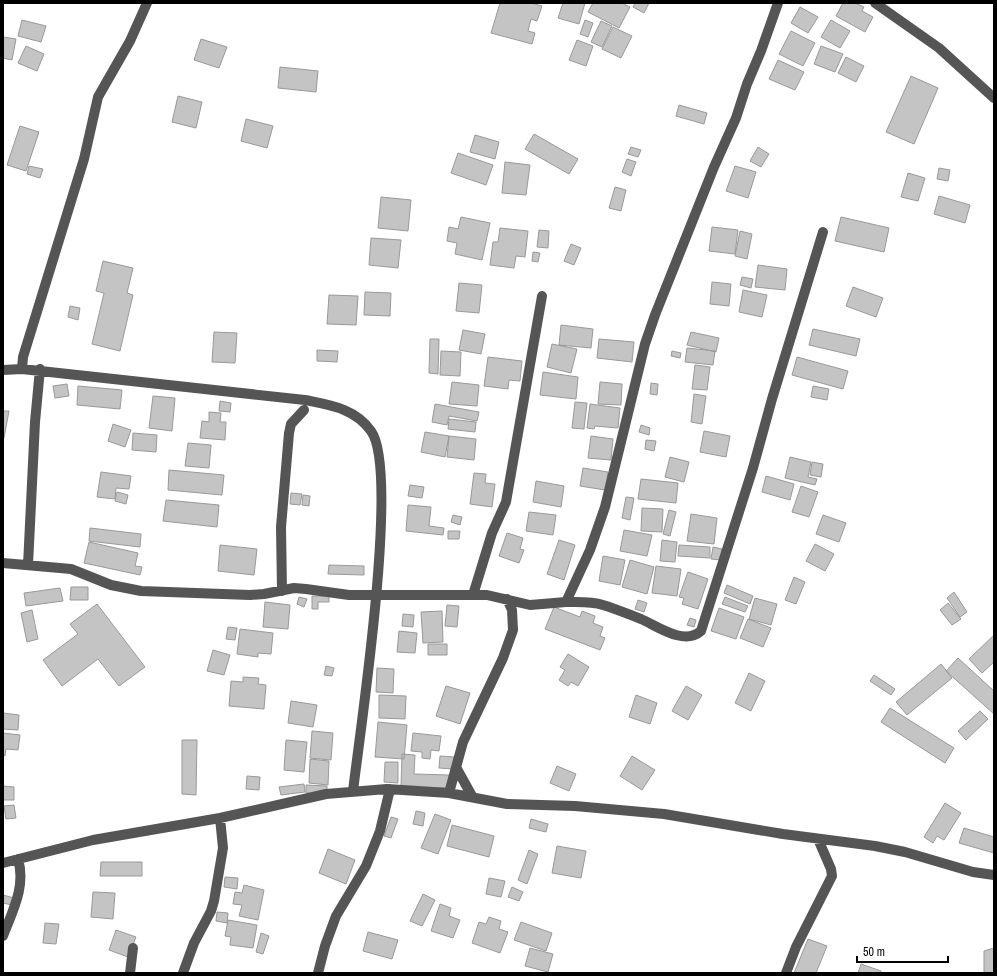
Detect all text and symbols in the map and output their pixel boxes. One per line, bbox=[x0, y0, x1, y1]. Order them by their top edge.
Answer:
scale bar bbox=[857, 938, 948, 964]
text: 50 m bbox=[863, 944, 885, 960]

